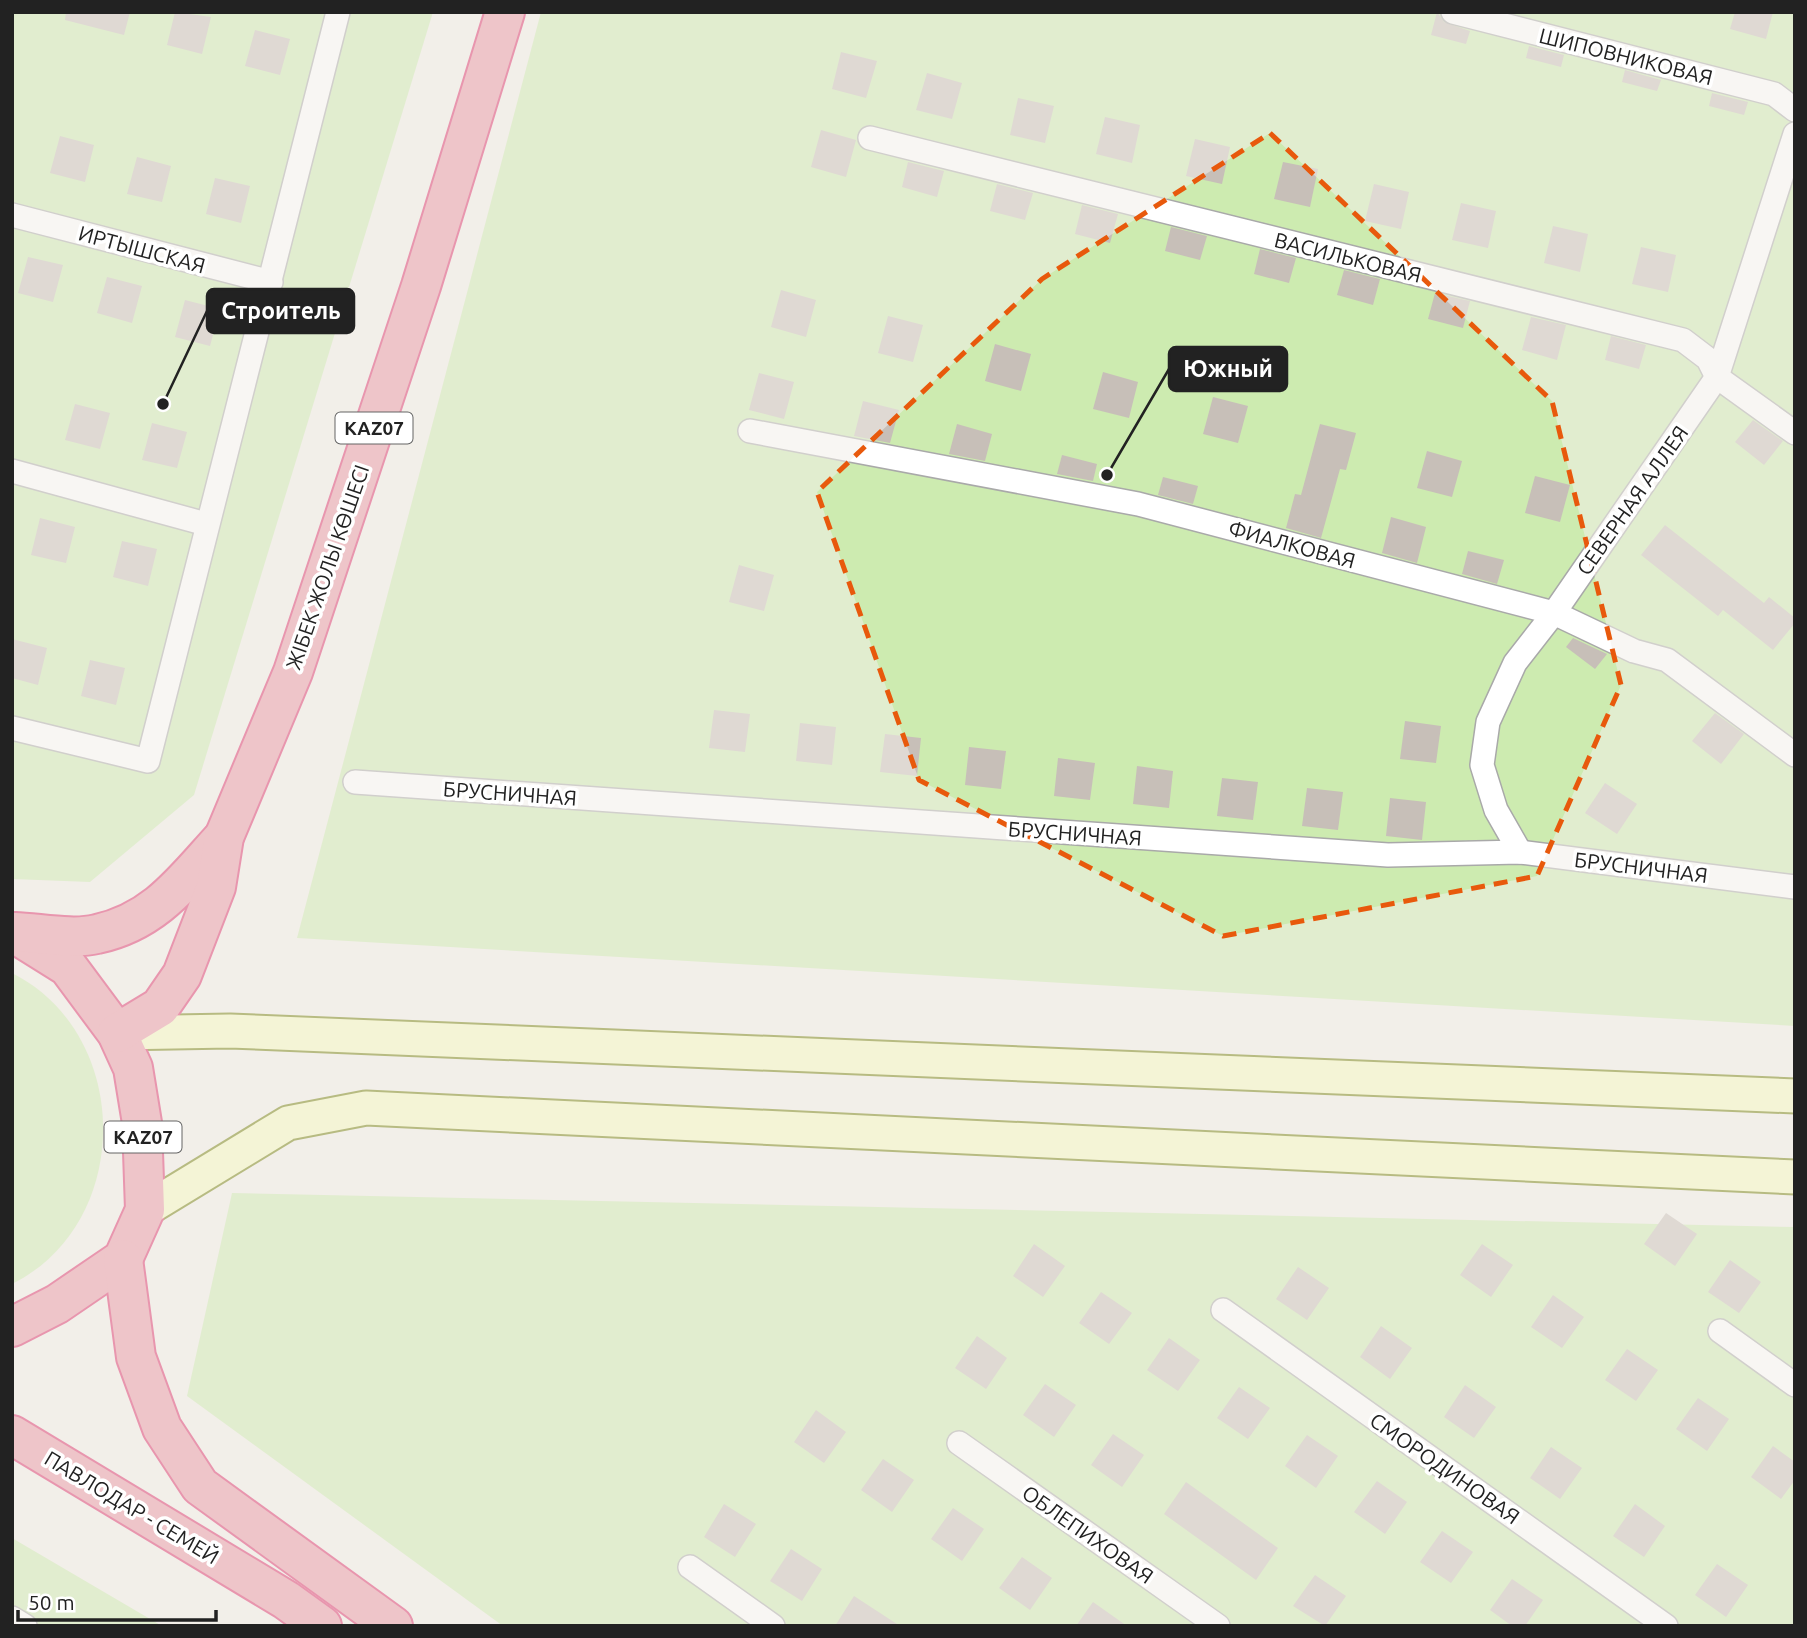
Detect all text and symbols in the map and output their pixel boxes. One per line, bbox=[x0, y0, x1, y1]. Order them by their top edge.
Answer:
street label: ШИПОВНИКОВАЯ bbox=[1537, 23, 1715, 89]
street label: ИРТЫШСКАЯ bbox=[76, 221, 208, 277]
street label: ВАСИЛЬКОВАЯ bbox=[1272, 227, 1424, 287]
callout: Строитель bbox=[207, 289, 354, 333]
text: Строитель bbox=[221, 298, 341, 323]
callout: Южный bbox=[1169, 347, 1287, 391]
text: Южный bbox=[1183, 356, 1273, 381]
road number: KAZ07 bbox=[336, 412, 412, 444]
street label: СЕВЕРНАЯ АЛЛЕЯ bbox=[1571, 421, 1693, 579]
street label: ЖІБЕК ЖОЛЫ КӨШЕСІ bbox=[281, 461, 373, 673]
street label: ФИАЛКОВАЯ bbox=[1226, 516, 1358, 572]
street label: БРУСНИЧНАЯ bbox=[442, 776, 578, 810]
street label: БРУСНИЧНАЯ bbox=[1007, 816, 1143, 850]
street label: БРУСНИЧНАЯ bbox=[1573, 847, 1709, 887]
road number: KAZ07 bbox=[104, 1121, 182, 1152]
street label: СМОРОДИНОВАЯ bbox=[1366, 1407, 1524, 1529]
street label: ПАВЛОДАР - СЕМЕЙ bbox=[41, 1446, 223, 1568]
street label: ОБЛЕПИХОВАЯ bbox=[1018, 1480, 1158, 1588]
scale bar bbox=[18, 1578, 215, 1622]
text: 50 m bbox=[28, 1590, 75, 1614]

